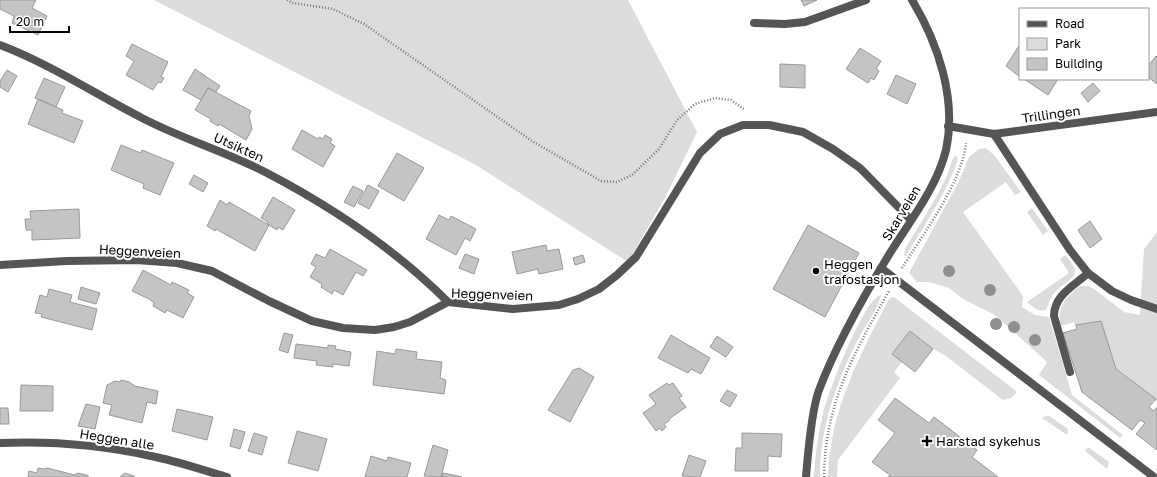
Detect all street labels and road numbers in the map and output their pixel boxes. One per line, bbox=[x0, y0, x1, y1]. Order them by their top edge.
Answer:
street label: Trillingen bbox=[1021, 102, 1081, 126]
street label: Utsikten bbox=[211, 129, 267, 165]
street label: Skarveien bbox=[878, 182, 924, 244]
street label: Heggenveien bbox=[99, 241, 181, 261]
street label: Heggenveien bbox=[451, 285, 533, 303]
street label: Heggen alle bbox=[79, 425, 155, 453]

